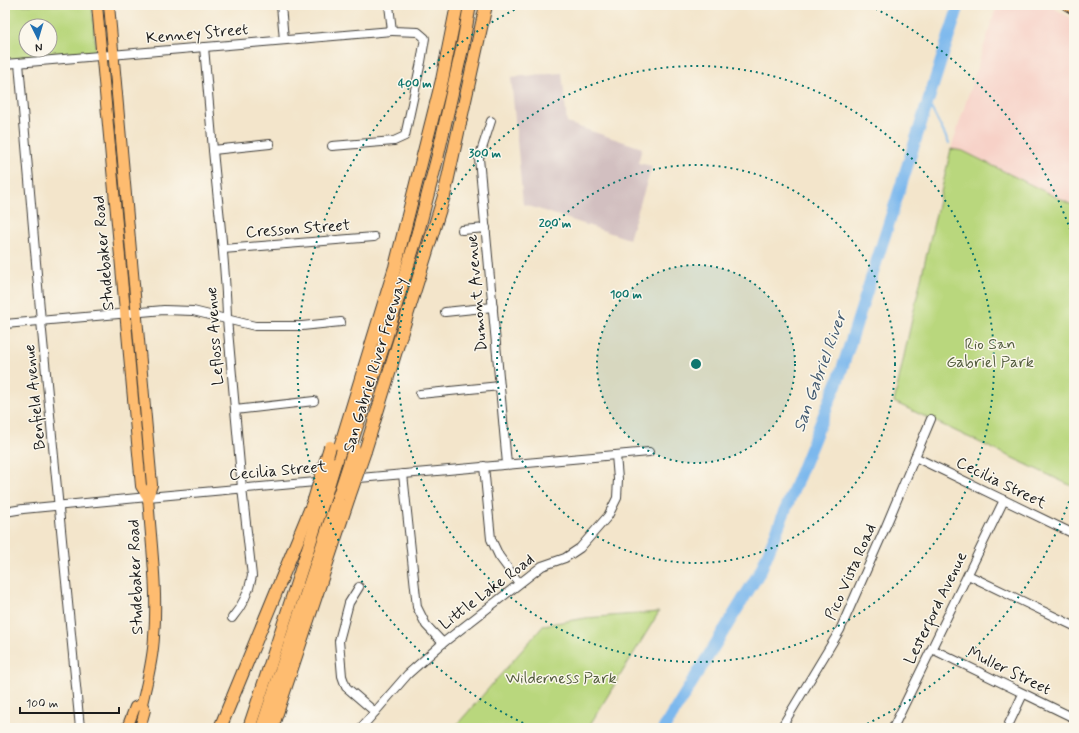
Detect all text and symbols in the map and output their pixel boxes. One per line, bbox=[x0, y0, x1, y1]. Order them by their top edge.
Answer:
north arrow bbox=[18, 18, 58, 58]
street label: Kenney Street bbox=[145, 19, 249, 49]
text: N bbox=[35, 40, 43, 54]
text: 400 m bbox=[398, 76, 432, 92]
text: 300 m bbox=[469, 146, 502, 162]
street label: Studebaker Road bbox=[89, 195, 119, 311]
street label: Cresson Street bbox=[245, 215, 351, 243]
text: 200 m bbox=[539, 216, 572, 232]
street label: Dumont Avenue bbox=[461, 233, 493, 353]
street label: San Gabriel River Freeway bbox=[338, 275, 412, 455]
street label: Lefloss Avenue bbox=[201, 286, 229, 386]
text: 100 m bbox=[610, 287, 643, 303]
water label: San Gabriel River bbox=[788, 306, 853, 435]
park label: Rio San Gabriel Park bbox=[946, 334, 1034, 373]
street label: Benfield Avenue bbox=[19, 343, 51, 451]
centre of rings bbox=[689, 357, 703, 371]
street label: Cecilia Street bbox=[952, 452, 1050, 514]
street label: Cecilia Street bbox=[228, 456, 328, 486]
street label: Studebaker Road bbox=[123, 519, 149, 635]
street label: Pico Vista Road bbox=[820, 520, 882, 624]
street label: Lesterford Avenue bbox=[900, 548, 974, 669]
street label: Little Lake Road bbox=[435, 549, 539, 635]
street label: Muller Street bbox=[964, 642, 1054, 700]
park label: Wilderness Park bbox=[505, 668, 617, 689]
scale bar bbox=[20, 689, 119, 715]
text: 100 m bbox=[26, 696, 58, 712]

